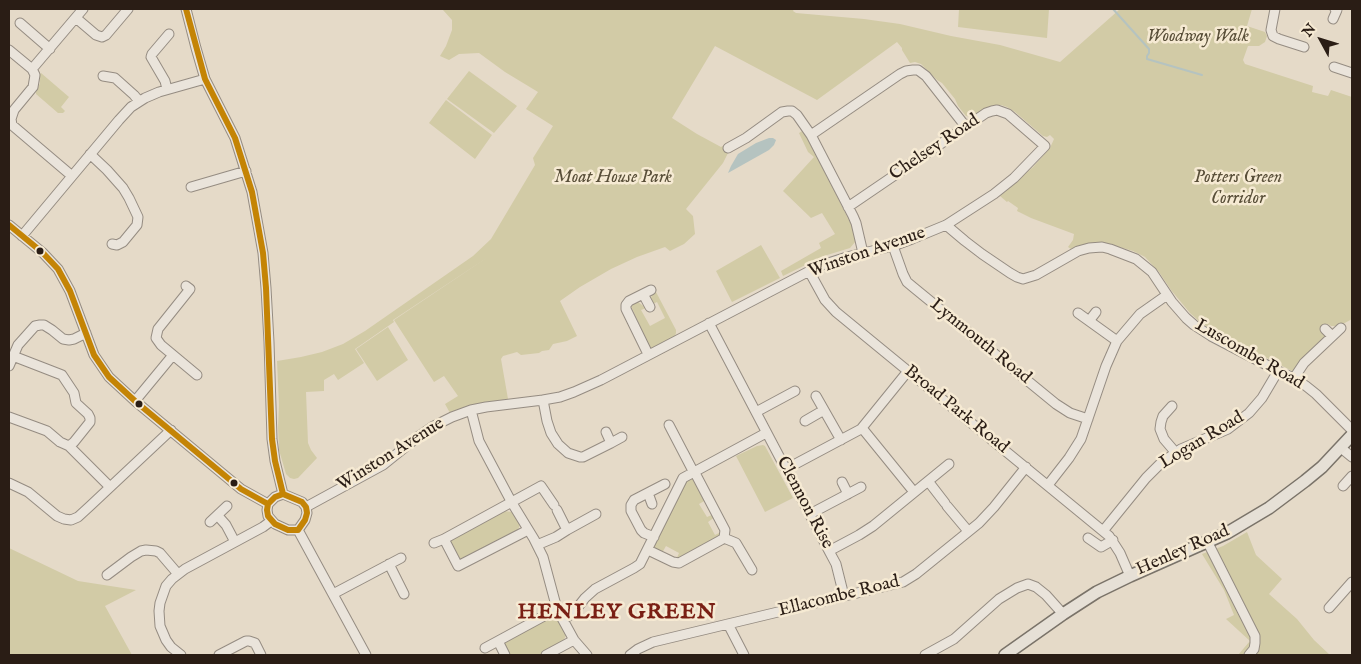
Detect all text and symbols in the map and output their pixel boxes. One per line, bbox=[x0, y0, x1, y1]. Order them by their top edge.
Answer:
north arrow bbox=[1296, 15, 1346, 65]
text: N bbox=[1299, 20, 1320, 41]
park label: Woodway Walk bbox=[1147, 26, 1249, 48]
street label: Chelsey Road bbox=[886, 110, 984, 186]
park label: Moat House Park bbox=[554, 167, 672, 189]
park label: Potters Green Corridor bbox=[1194, 167, 1282, 210]
street label: Winston Avenue bbox=[806, 223, 928, 283]
unlabelled marker bbox=[35, 246, 45, 256]
street label: Lynmouth Road bbox=[925, 295, 1035, 389]
street label: Luscombe Road bbox=[1191, 315, 1307, 395]
street label: Broad Park Road bbox=[899, 361, 1013, 459]
unlabelled marker bbox=[134, 399, 144, 409]
street label: Logan Road bbox=[1156, 407, 1248, 475]
street label: Winston Avenue bbox=[333, 413, 449, 497]
street label: Clennon Rise bbox=[771, 453, 837, 553]
unlabelled marker bbox=[229, 478, 239, 488]
street label: Henley Road bbox=[1133, 521, 1233, 581]
street label: Ellacombe Road bbox=[776, 572, 902, 622]
district label: HENLEY GREEN bbox=[516, 600, 718, 626]

